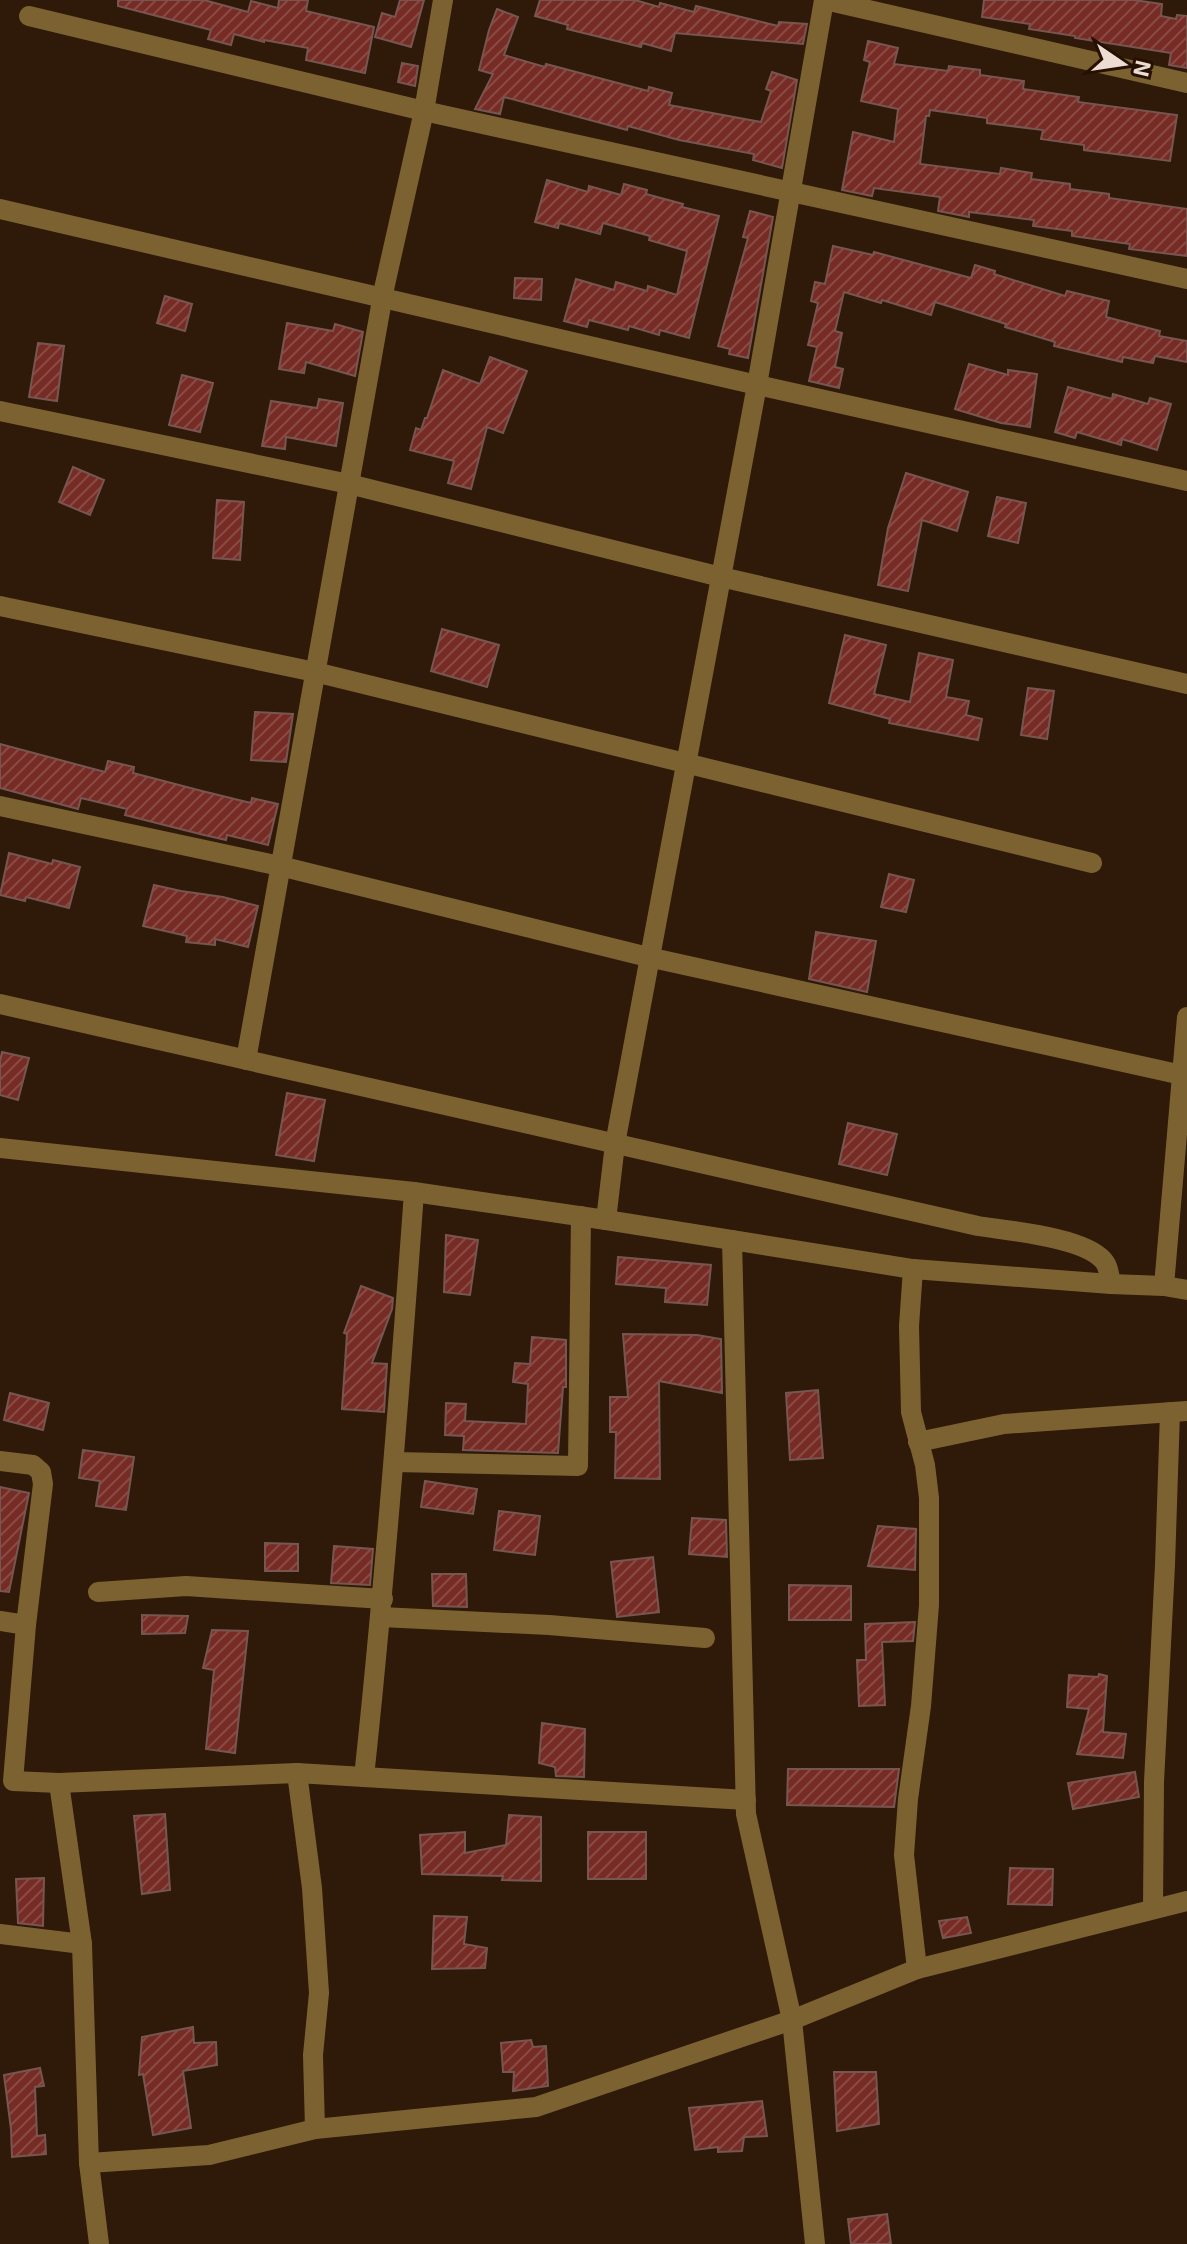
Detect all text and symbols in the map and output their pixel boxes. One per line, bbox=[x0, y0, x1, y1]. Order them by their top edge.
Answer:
north arrow bbox=[1083, 24, 1163, 104]
text: N bbox=[1129, 58, 1158, 79]

